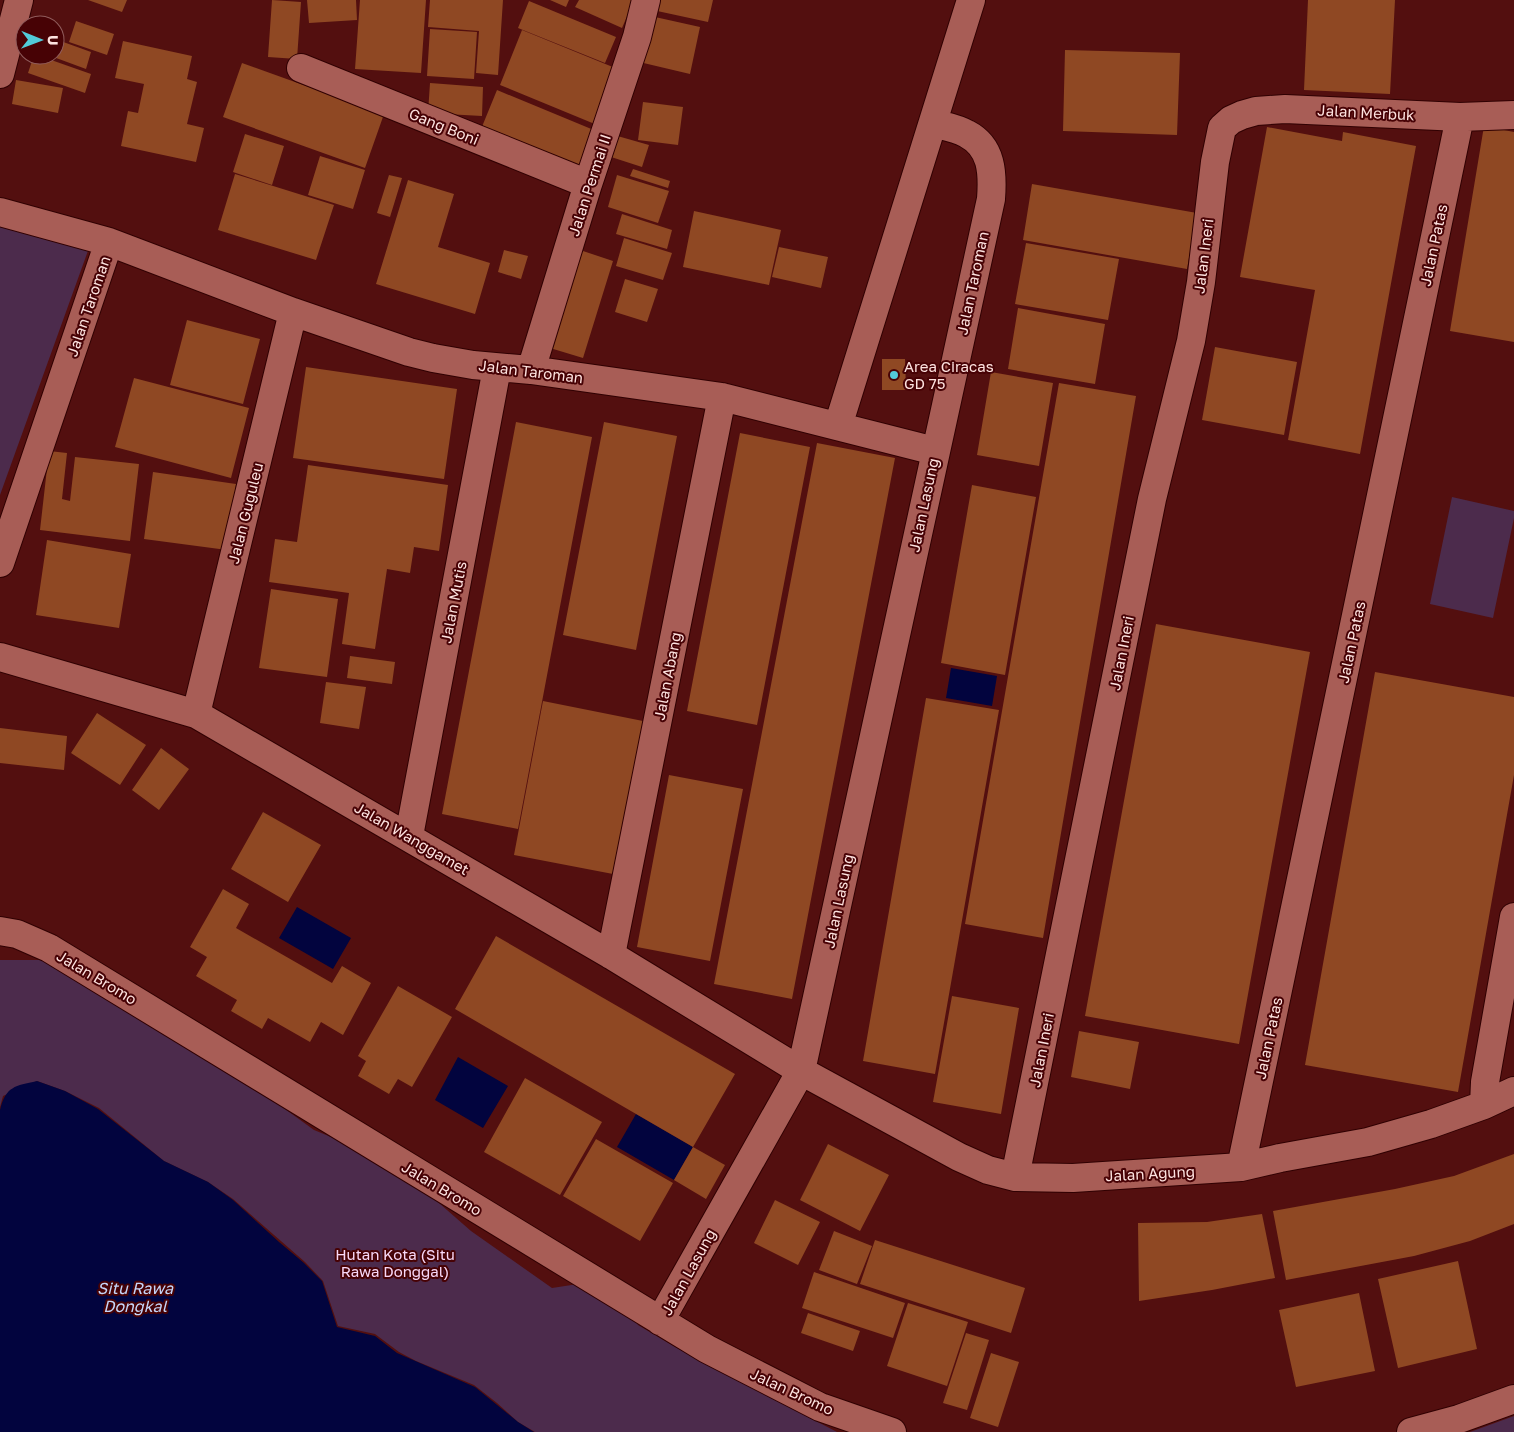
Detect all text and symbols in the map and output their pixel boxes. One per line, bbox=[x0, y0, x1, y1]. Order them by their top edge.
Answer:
north arrow bbox=[15, 15, 65, 65]
text: U bbox=[45, 35, 62, 46]
street label: Jalan Merbuk bbox=[1317, 100, 1416, 124]
street label: Gang Boni bbox=[407, 104, 481, 148]
street label: Jalan Permai II bbox=[564, 132, 614, 238]
street label: Jalan Patas bbox=[1416, 202, 1450, 288]
street label: Jalan Ineri bbox=[1189, 217, 1217, 295]
street label: Jalan Taroman bbox=[952, 230, 992, 336]
street label: Jalan Taroman bbox=[62, 253, 114, 359]
street label: Jalan Taroman bbox=[478, 356, 584, 386]
place label: Area Ciracas GD 75 bbox=[904, 357, 994, 392]
marker: Area Ciracas GD 75 bbox=[888, 369, 900, 381]
street label: Jalan Lasung bbox=[904, 456, 942, 554]
street label: Jalan Guguleu bbox=[224, 461, 266, 565]
street label: Jalan Mutis bbox=[436, 560, 470, 644]
street label: Jalan Patas bbox=[1334, 599, 1368, 685]
street label: Jalan Ineri bbox=[1105, 614, 1137, 692]
street label: Jalan Abang bbox=[650, 630, 684, 722]
street label: Jalan Wanggamet bbox=[351, 798, 473, 878]
street label: Jalan Lasung bbox=[819, 852, 857, 950]
street label: Jalan Bromo bbox=[54, 946, 140, 1008]
street label: Jalan Patas bbox=[1251, 995, 1285, 1081]
street label: Jalan Ineri bbox=[1025, 1011, 1057, 1089]
street label: Jalan Bromo bbox=[399, 1157, 485, 1219]
street label: Jalan Agung bbox=[1105, 1162, 1195, 1184]
street label: Jalan Lasung bbox=[657, 1226, 719, 1318]
park label: Hutan Kota (Situ Rawa Donggal) bbox=[335, 1245, 455, 1280]
water label: Situ Rawa Dongkal bbox=[97, 1278, 174, 1316]
street label: Jalan Bromo bbox=[747, 1364, 837, 1418]

